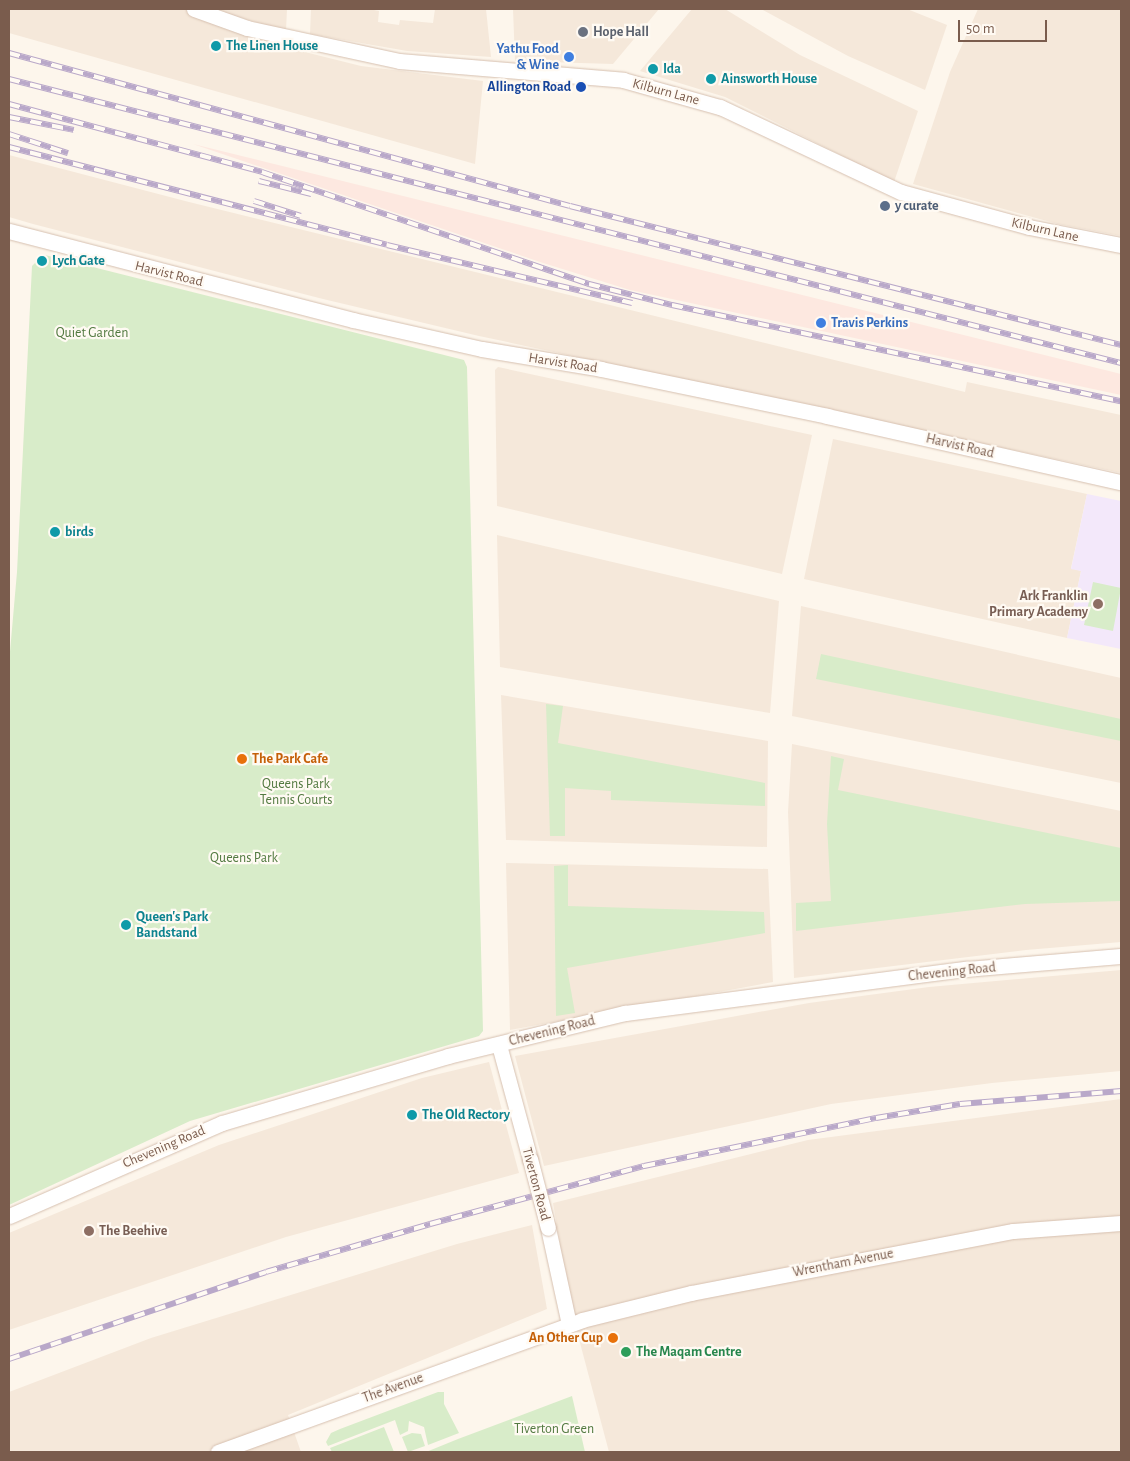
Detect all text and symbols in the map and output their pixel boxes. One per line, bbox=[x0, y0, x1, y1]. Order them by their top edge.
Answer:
scale bar bbox=[960, 10, 1049, 42]
text: 50 m bbox=[966, 21, 995, 36]
place label: Hope Hall bbox=[593, 24, 649, 40]
marker: Hope Hall bbox=[577, 26, 589, 38]
place label: The Linen House bbox=[226, 38, 318, 54]
marker: The Linen House bbox=[210, 40, 222, 52]
place label: Yathu Food & Wine bbox=[497, 41, 559, 74]
marker: Yathu Food & Wine bbox=[563, 51, 575, 63]
place label: Ida bbox=[663, 61, 681, 77]
marker: Ida bbox=[647, 63, 659, 75]
place label: Ainsworth House bbox=[721, 71, 817, 87]
marker: Ainsworth House bbox=[705, 73, 717, 85]
street label: Kilburn Lane bbox=[631, 75, 701, 109]
place label: Allington Road bbox=[487, 79, 571, 95]
marker: Allington Road bbox=[575, 81, 587, 93]
place label: y curate bbox=[895, 198, 939, 214]
marker: y curate bbox=[879, 200, 891, 212]
street label: Kilburn Lane bbox=[1010, 214, 1080, 246]
place label: Lych Gate bbox=[52, 253, 105, 269]
marker: Lych Gate bbox=[36, 255, 48, 267]
street label: Harvist Road bbox=[133, 257, 205, 291]
place label: Travis Perkins bbox=[831, 315, 908, 331]
marker: Travis Perkins bbox=[815, 317, 827, 329]
park label: Quiet Garden bbox=[56, 325, 128, 341]
street label: Harvist Road bbox=[527, 349, 599, 377]
street label: Harvist Road bbox=[924, 430, 996, 462]
place label: birds bbox=[65, 524, 94, 540]
marker: birds bbox=[49, 526, 61, 538]
place label: Ark Franklin Primary Academy bbox=[989, 588, 1088, 620]
marker: Ark Franklin Primary Academy bbox=[1092, 598, 1104, 610]
place label: The Park Cafe bbox=[252, 751, 328, 767]
marker: The Park Cafe bbox=[236, 753, 248, 765]
park label: Queens Park Tennis Courts bbox=[260, 776, 332, 809]
park label: Queens Park bbox=[210, 850, 278, 866]
place label: Queen's Park Bandstand bbox=[136, 909, 208, 942]
marker: Queen's Park Bandstand bbox=[120, 919, 132, 931]
street label: Chevening Road bbox=[907, 959, 997, 985]
street label: Chevening Road bbox=[507, 1012, 597, 1050]
place label: The Old Rectory bbox=[422, 1107, 510, 1123]
marker: The Old Rectory bbox=[406, 1109, 418, 1121]
street label: Chevening Road bbox=[120, 1122, 208, 1172]
street label: Tiverton Road bbox=[518, 1145, 554, 1223]
place label: The Beehive bbox=[99, 1223, 167, 1239]
marker: The Beehive bbox=[83, 1225, 95, 1237]
street label: Wrentham Avenue bbox=[791, 1245, 895, 1281]
place label: An Other Cup bbox=[529, 1330, 603, 1346]
marker: An Other Cup bbox=[607, 1332, 619, 1344]
place label: The Maqam Centre bbox=[636, 1344, 742, 1360]
marker: The Maqam Centre bbox=[620, 1346, 632, 1358]
street label: The Avenue bbox=[360, 1369, 426, 1407]
park label: Tiverton Green bbox=[514, 1421, 594, 1437]

